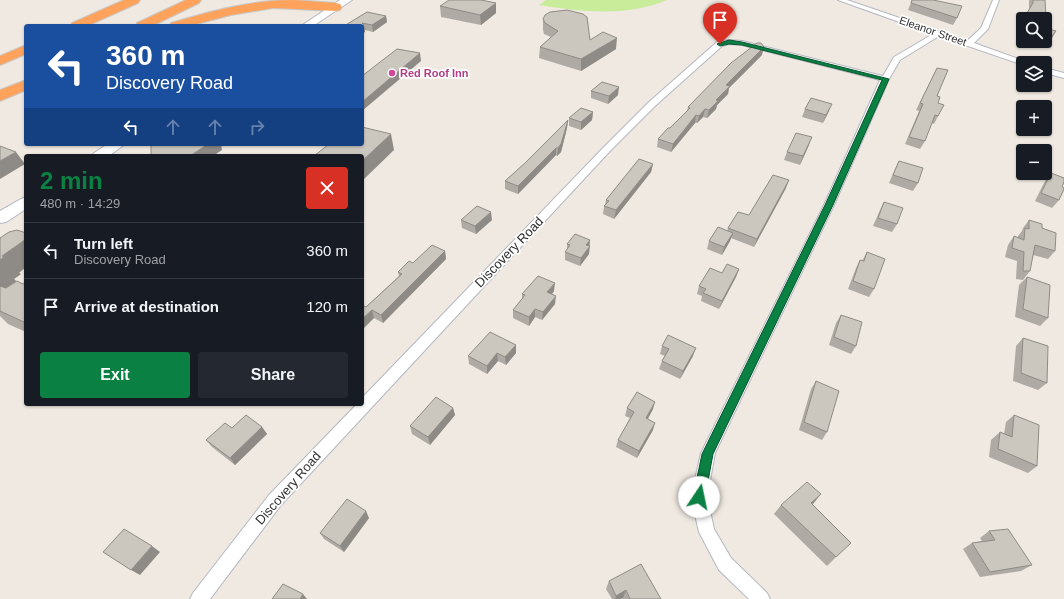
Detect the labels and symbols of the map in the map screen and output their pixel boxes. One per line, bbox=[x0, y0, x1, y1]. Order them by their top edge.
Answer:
pin bbox=[703, 3, 737, 44]
street label: Eleanor Street bbox=[898, 14, 968, 48]
place label: Red Roof Inn bbox=[400, 67, 469, 79]
marker: Red Roof Inn bbox=[387, 68, 397, 78]
street label: Discovery Road bbox=[472, 214, 546, 290]
street label: Discovery Road bbox=[252, 448, 324, 528]
position arrow bbox=[678, 476, 720, 518]

